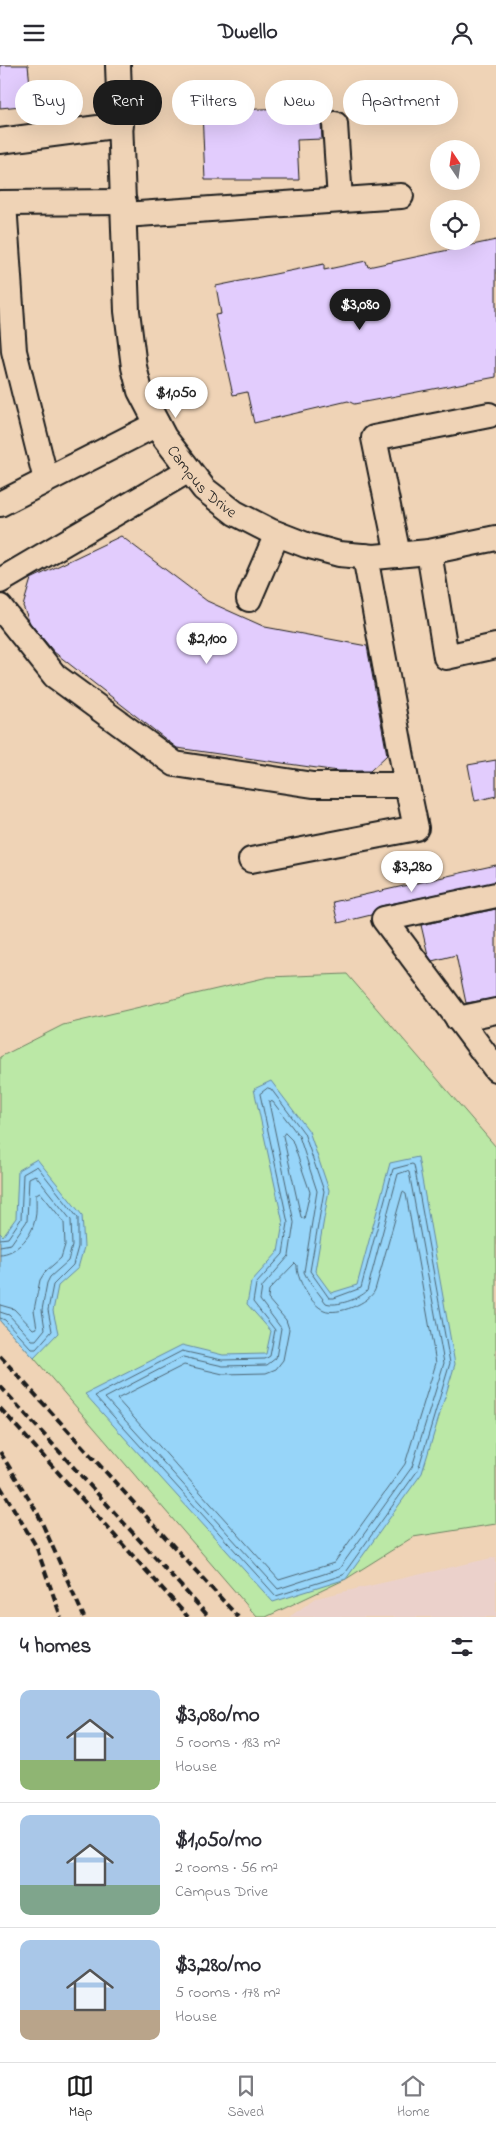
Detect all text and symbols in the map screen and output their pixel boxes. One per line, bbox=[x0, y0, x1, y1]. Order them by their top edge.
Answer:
text: Dwello bbox=[218, 17, 278, 49]
icon: menu bbox=[20, 19, 48, 47]
icon: person bbox=[448, 19, 476, 47]
chip: Buy bbox=[15, 80, 83, 125]
chip: Rent bbox=[93, 80, 162, 125]
chip: Filters bbox=[172, 80, 255, 125]
chip: New bbox=[265, 80, 333, 125]
chip: Apartment bbox=[343, 80, 458, 125]
north arrow bbox=[430, 140, 480, 190]
map controls bbox=[430, 140, 480, 250]
button: locate bbox=[430, 200, 480, 250]
pin: $3,080 bbox=[319, 289, 401, 331]
text: $3,080 bbox=[341, 293, 379, 317]
pin: $1,050 bbox=[135, 377, 217, 419]
text: $1,050 bbox=[156, 381, 196, 405]
street label: Campus Drive bbox=[160, 441, 242, 525]
pin: $2,100 bbox=[166, 623, 248, 665]
text: $2,100 bbox=[187, 627, 227, 651]
pin: $3,280 bbox=[371, 851, 453, 893]
text: $3,280 bbox=[392, 855, 432, 879]
text: 4 homes bbox=[20, 1632, 91, 1662]
icon: filters bbox=[448, 1633, 476, 1661]
text: $3,080/mo bbox=[175, 1701, 260, 1731]
icon: home bbox=[60, 1710, 120, 1770]
text: 5 rooms · 183 m² bbox=[175, 1731, 281, 1755]
text: House bbox=[175, 1755, 217, 1779]
text: $1,050/mo bbox=[175, 1826, 262, 1856]
icon: home bbox=[60, 1835, 120, 1895]
text: 2 rooms · 56 m² bbox=[175, 1856, 278, 1880]
text: Campus Drive bbox=[175, 1880, 268, 1904]
text: $3,280/mo bbox=[175, 1951, 261, 1981]
icon: home bbox=[60, 1960, 120, 2020]
text: 5 rooms · 178 m² bbox=[175, 1981, 281, 2005]
text: House bbox=[175, 2005, 217, 2029]
tab: Map bbox=[66, 2072, 94, 2123]
tab: Saved bbox=[227, 2072, 264, 2123]
tab: Home bbox=[397, 2072, 430, 2123]

